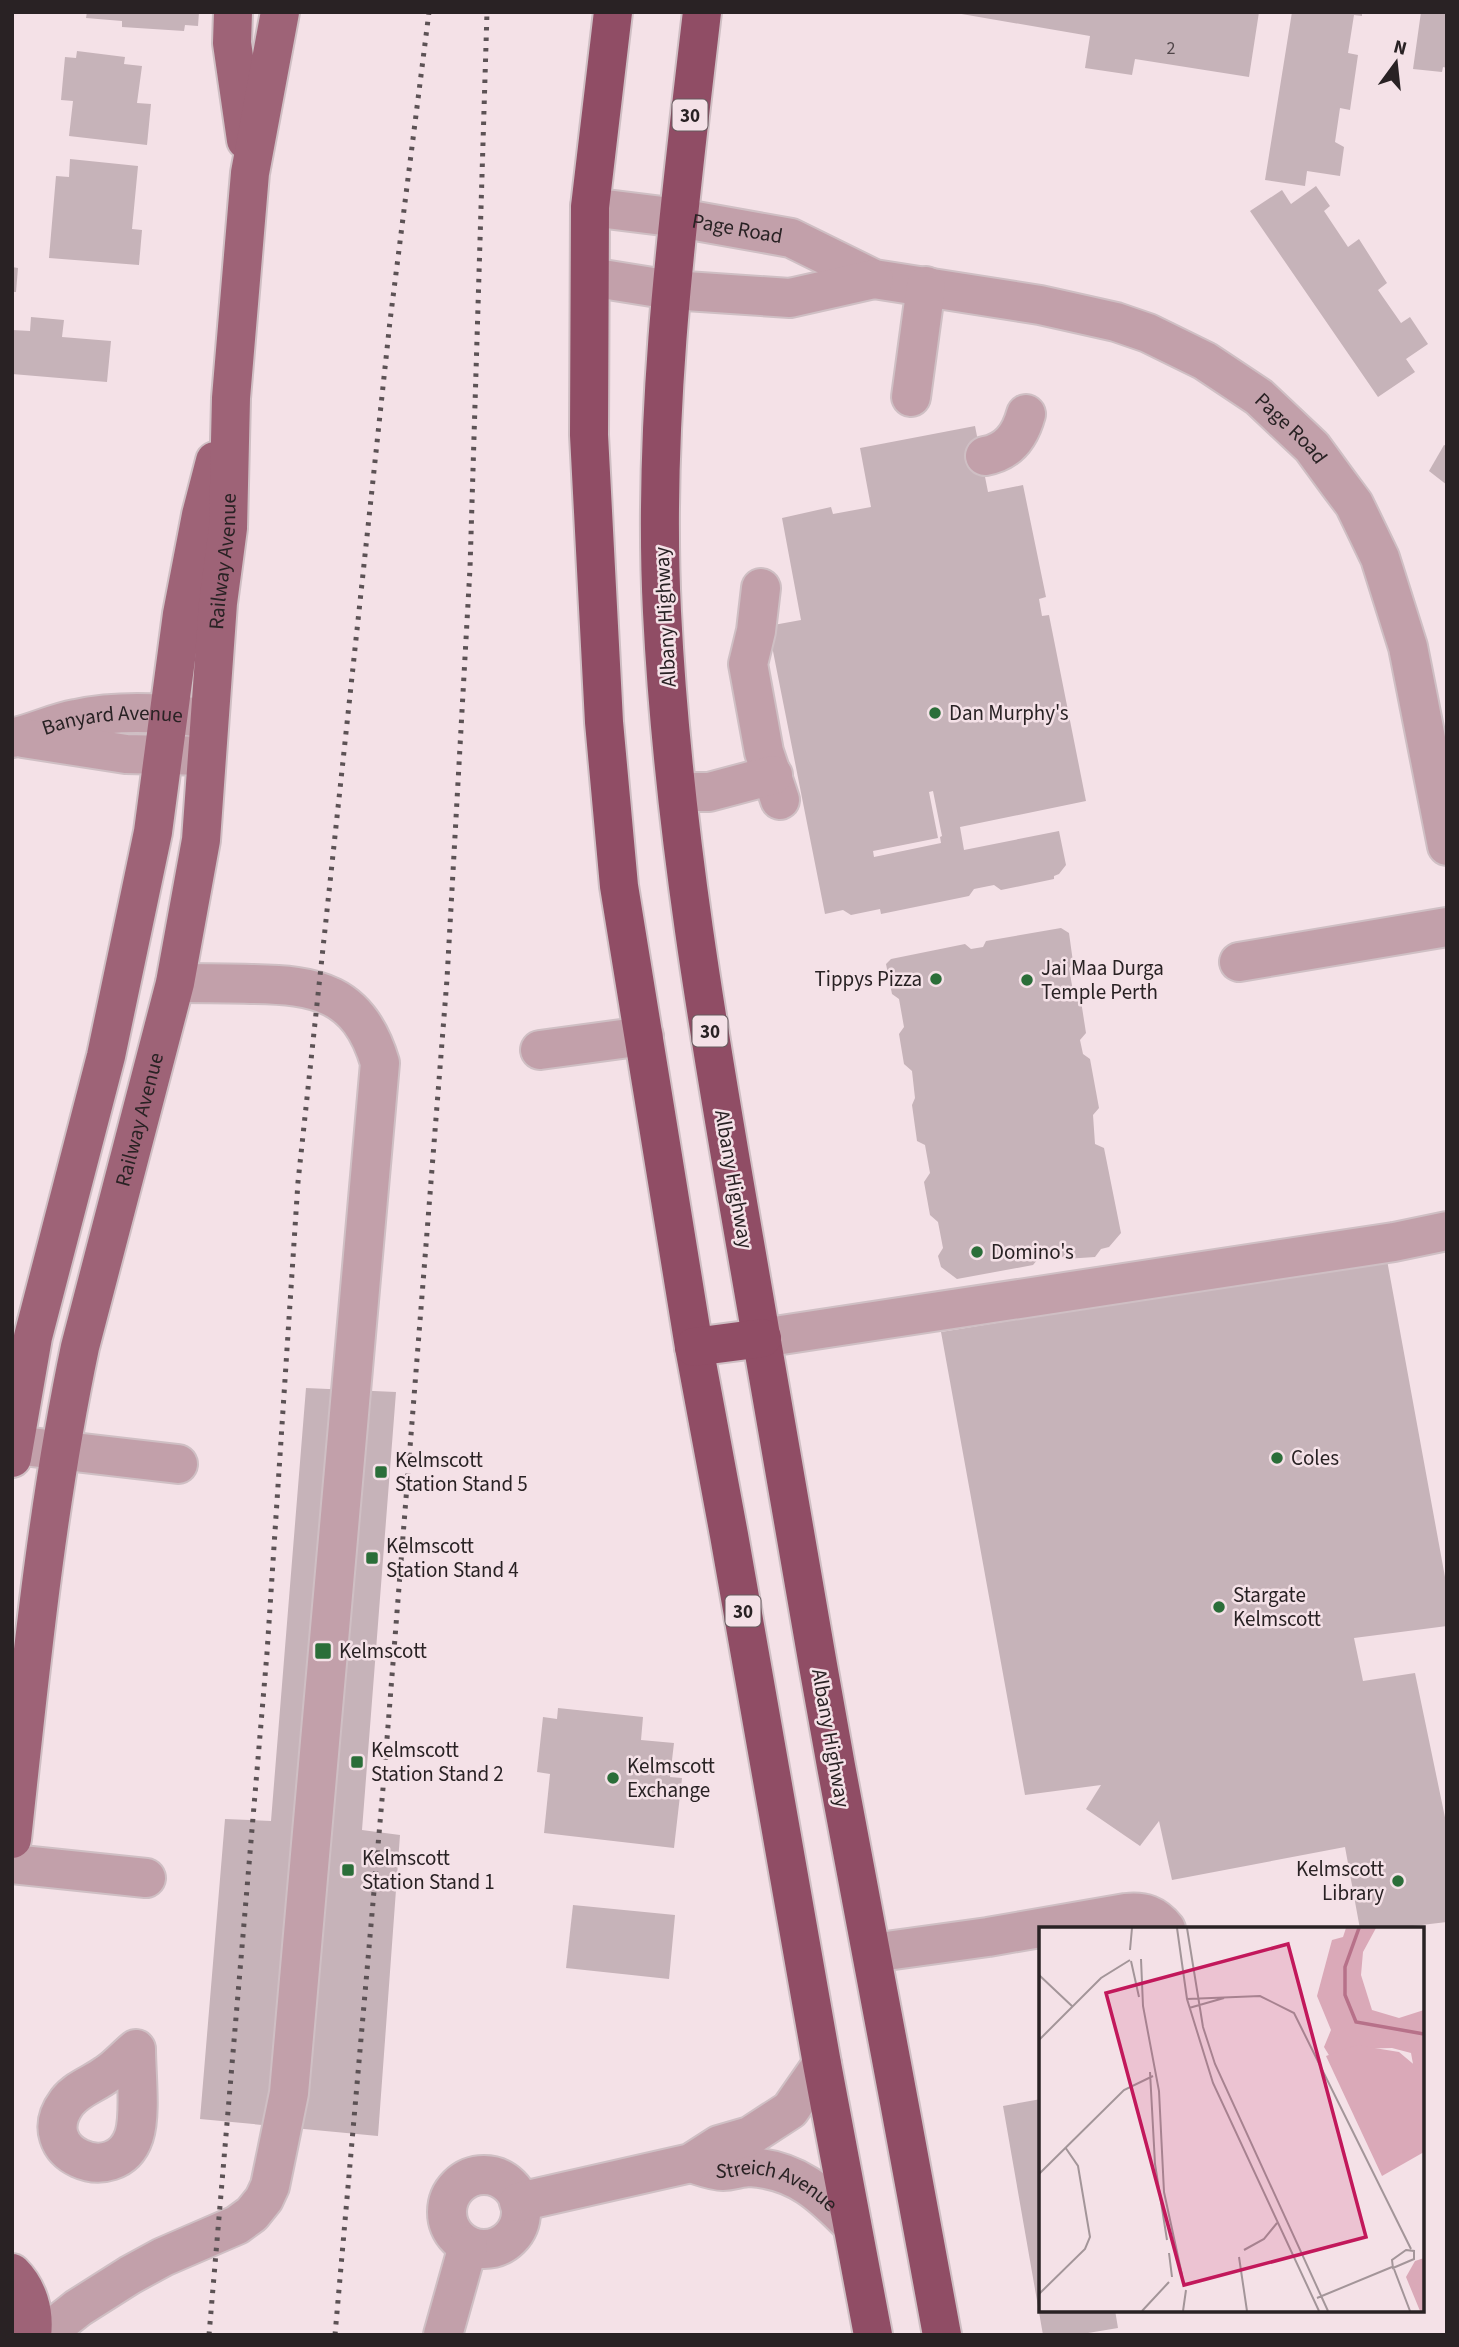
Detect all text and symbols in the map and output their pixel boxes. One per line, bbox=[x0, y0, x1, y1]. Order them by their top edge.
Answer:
north arrow bbox=[1361, 28, 1431, 98]
text: N bbox=[1390, 33, 1410, 63]
house number: 2 bbox=[1167, 36, 1176, 61]
road number: 30 bbox=[672, 99, 708, 130]
street label: Page Road bbox=[690, 206, 785, 251]
street label: Page Road bbox=[1248, 385, 1335, 470]
street label: Railway Avenue bbox=[201, 493, 244, 631]
street label: Albany Highway bbox=[646, 546, 684, 688]
street label: Banyard Avenue bbox=[38, 698, 184, 743]
place label: Dan Murphy's bbox=[949, 698, 1069, 728]
marker: Dan Murphy's bbox=[927, 705, 943, 721]
place label: Jai Maa Durga Temple Perth bbox=[1041, 953, 1164, 1007]
place label: Tippys Pizza bbox=[815, 964, 922, 994]
marker: Tippys Pizza bbox=[928, 971, 944, 987]
marker: Jai Maa Durga Temple Perth bbox=[1019, 972, 1035, 988]
road number: 30 bbox=[692, 1015, 728, 1046]
street label: Railway Avenue bbox=[108, 1049, 171, 1190]
street label: Albany Highway bbox=[707, 1107, 761, 1251]
place label: Domino's bbox=[991, 1237, 1074, 1267]
marker: Domino's bbox=[969, 1244, 985, 1260]
place label: Coles bbox=[1291, 1443, 1339, 1473]
place label: Kelmscott Station Stand 5 bbox=[395, 1445, 528, 1499]
marker: Coles bbox=[1269, 1450, 1285, 1466]
marker: Kelmscott Station Stand 5 bbox=[373, 1464, 389, 1480]
place label: Kelmscott Station Stand 4 bbox=[386, 1531, 519, 1585]
marker: Kelmscott Station Stand 4 bbox=[364, 1550, 380, 1566]
place label: Stargate Kelmscott bbox=[1233, 1580, 1321, 1634]
road number: 30 bbox=[726, 1596, 760, 1626]
marker: Stargate Kelmscott bbox=[1211, 1599, 1227, 1615]
place label: Kelmscott bbox=[339, 1636, 427, 1666]
marker: Kelmscott bbox=[313, 1641, 333, 1661]
street label: Albany Highway bbox=[804, 1666, 858, 1810]
place label: Kelmscott Station Stand 2 bbox=[371, 1735, 504, 1789]
place label: Kelmscott Exchange bbox=[627, 1751, 715, 1805]
marker: Kelmscott Station Stand 2 bbox=[349, 1754, 365, 1770]
marker: Kelmscott Exchange bbox=[605, 1770, 621, 1786]
place label: Kelmscott Station Stand 1 bbox=[362, 1843, 495, 1897]
place label: Kelmscott Library bbox=[1296, 1854, 1384, 1908]
marker: Kelmscott Station Stand 1 bbox=[340, 1862, 356, 1878]
marker: Kelmscott Library bbox=[1390, 1873, 1406, 1889]
inset map bbox=[1039, 1927, 1424, 2312]
street label: Streich Avenue bbox=[715, 2152, 845, 2218]

